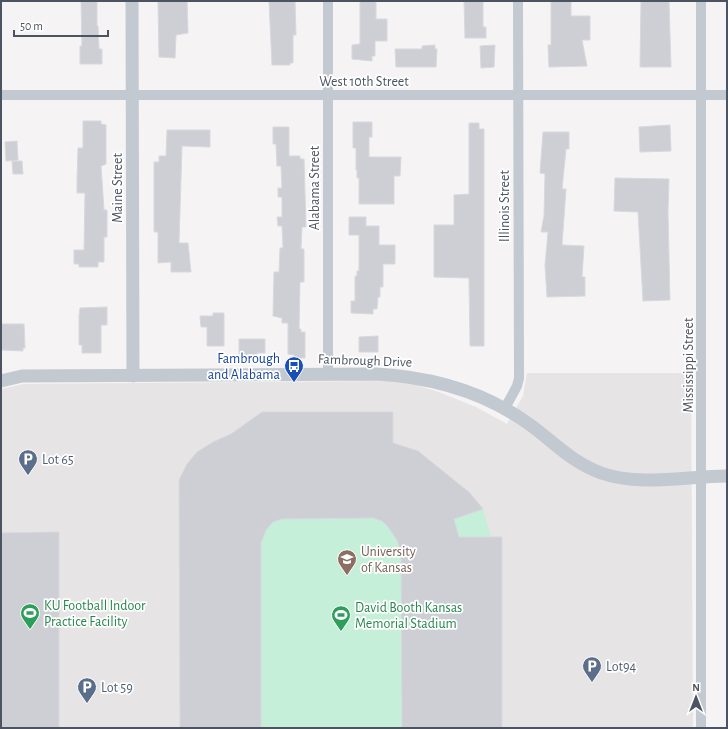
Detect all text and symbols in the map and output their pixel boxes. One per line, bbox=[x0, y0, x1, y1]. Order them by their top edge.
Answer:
scale bar bbox=[14, 12, 108, 38]
text: 50 m bbox=[20, 20, 43, 32]
street label: West 10th Street bbox=[319, 75, 409, 89]
street label: Alabama Street bbox=[308, 145, 322, 230]
street label: Maine Street bbox=[111, 153, 125, 223]
street label: Illinois Street bbox=[498, 169, 512, 242]
street label: Mississippi Street bbox=[682, 317, 696, 412]
place label: Fambrough and Alabama bbox=[208, 352, 281, 382]
street label: Fambrough Drive bbox=[318, 352, 412, 370]
bus stop icon: Fambrough and Alabama bbox=[283, 355, 305, 383]
parking icon: Lot 65 bbox=[17, 448, 39, 476]
place label: Lot 65 bbox=[42, 453, 74, 467]
place label: University of Kansas bbox=[361, 545, 416, 575]
school or university icon: University of Kansas bbox=[336, 548, 358, 576]
place label: KU Football Indoor Practice Facility bbox=[44, 599, 146, 629]
place label: David Booth Kansas Memorial Stadium bbox=[355, 601, 462, 631]
sports icon: KU Football Indoor Practice Facility bbox=[19, 602, 41, 630]
sports icon: David Booth Kansas Memorial Stadium bbox=[330, 604, 352, 632]
parking icon: Lot94 bbox=[581, 655, 603, 683]
place label: Lot94 bbox=[606, 660, 637, 674]
parking icon: Lot 59 bbox=[76, 676, 98, 704]
north arrow bbox=[676, 677, 716, 717]
place label: Lot 59 bbox=[101, 681, 133, 695]
text: N bbox=[692, 682, 700, 693]

